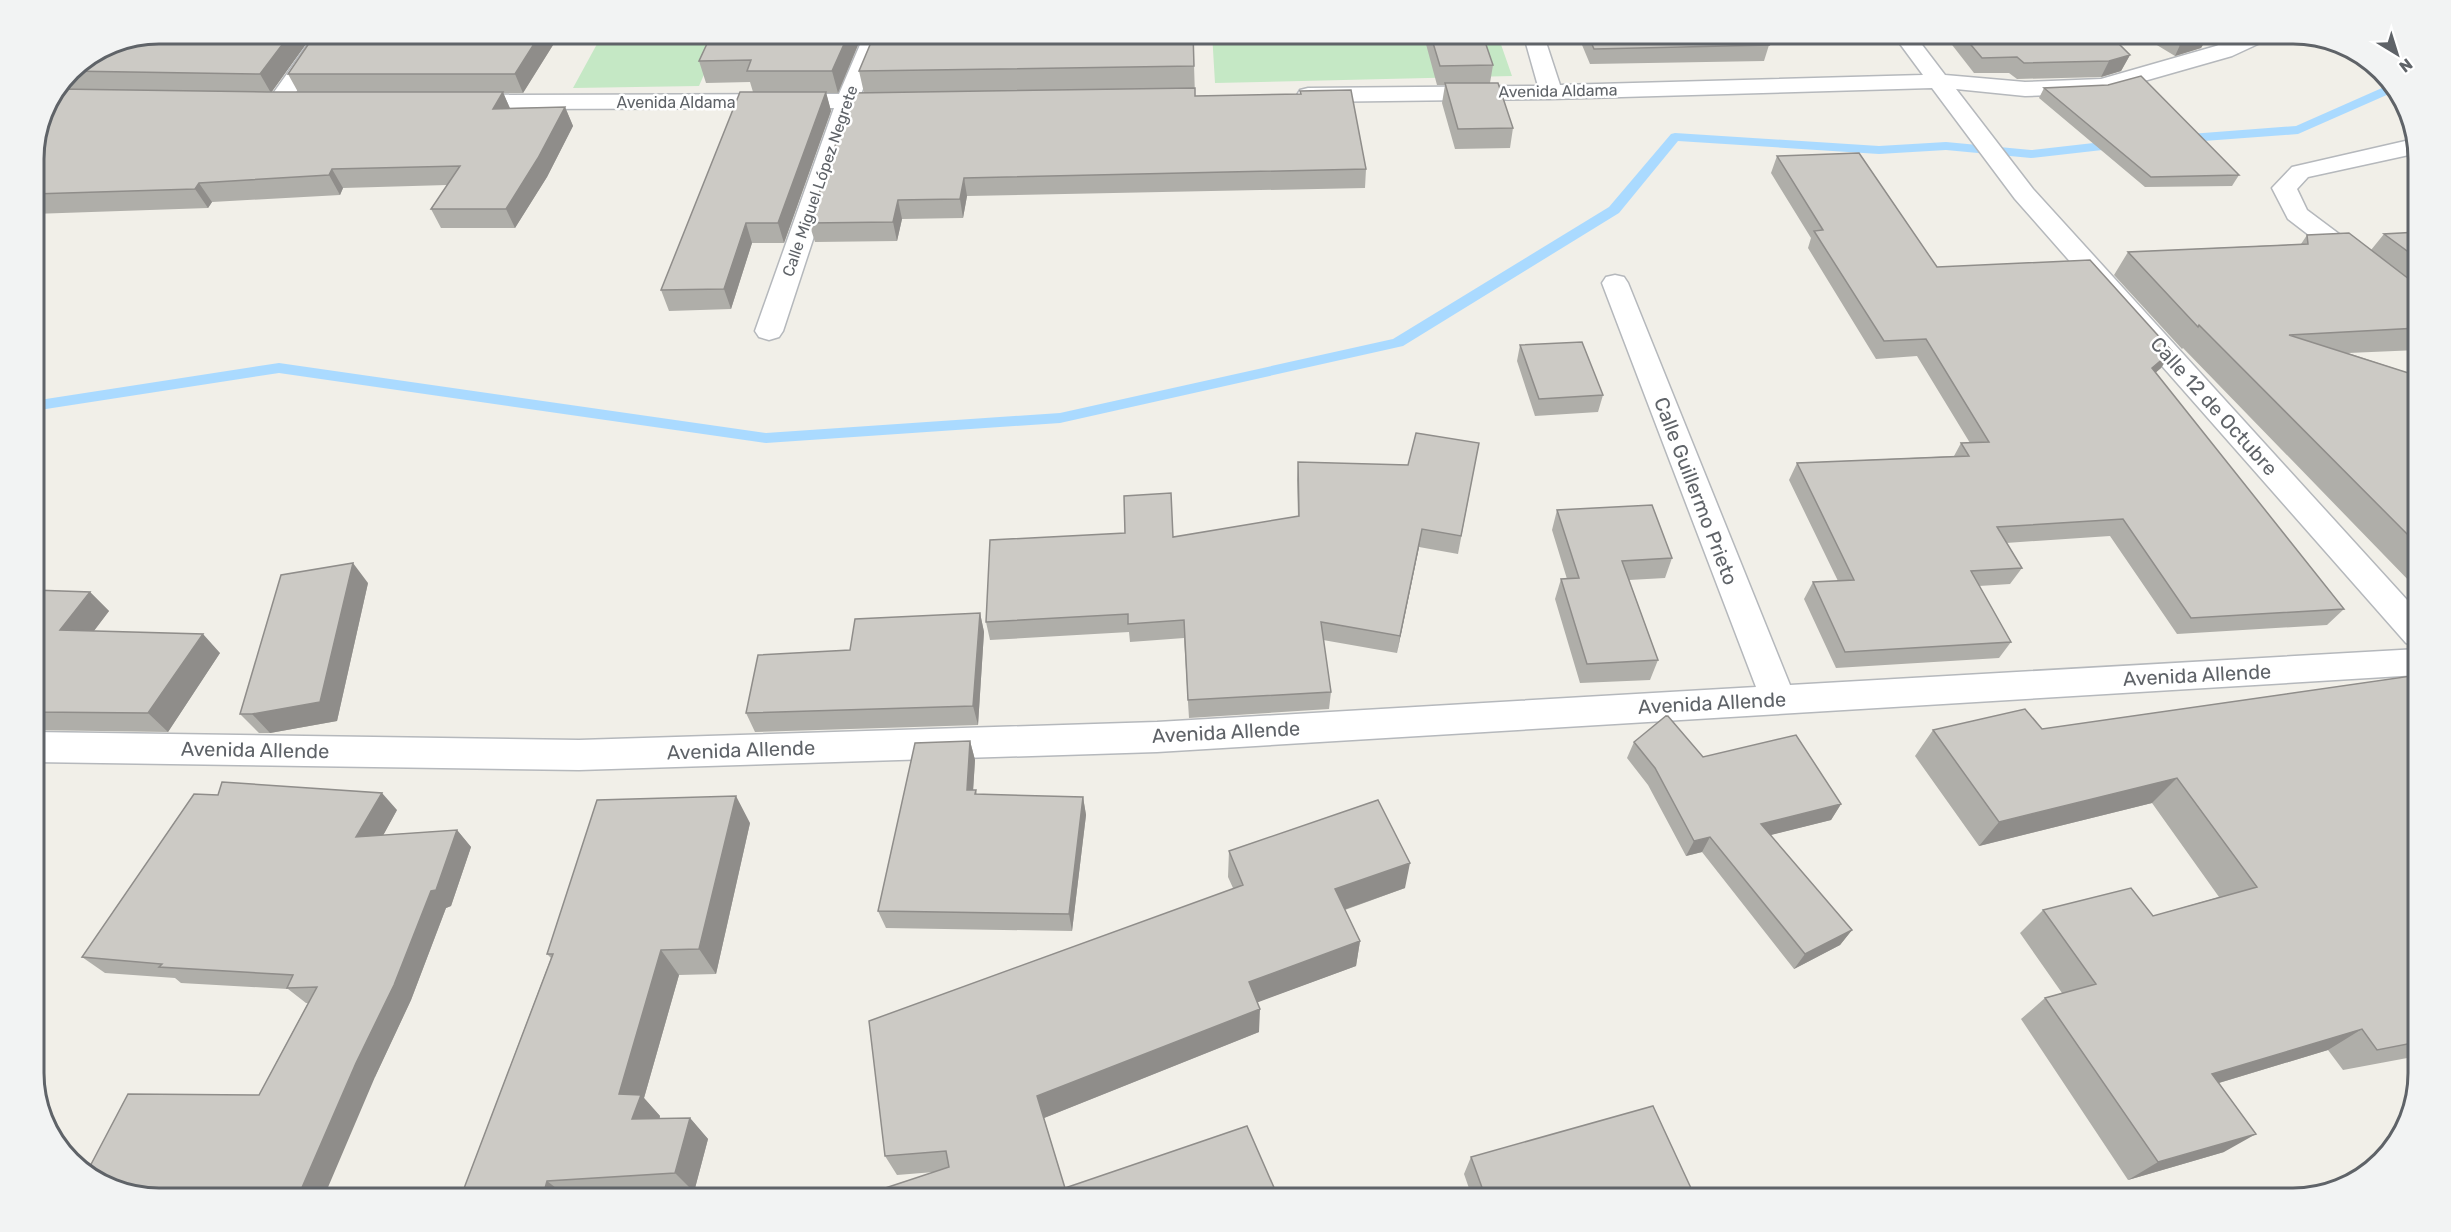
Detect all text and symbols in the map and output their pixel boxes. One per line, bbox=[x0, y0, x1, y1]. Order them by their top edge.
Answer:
north arrow bbox=[2367, 24, 2427, 84]
text: N bbox=[2396, 54, 2416, 76]
street label: Avenida Aldama bbox=[1498, 80, 1618, 102]
street label: Calle Miguel López Negrete bbox=[778, 83, 862, 279]
street label: Avenida Aldama bbox=[616, 93, 736, 112]
street label: Calle 12 de Octubre bbox=[2145, 332, 2283, 480]
street label: Calle Guillermo Prieto bbox=[1649, 394, 1743, 588]
street label: Avenida Allende bbox=[2122, 659, 2272, 691]
street label: Avenida Allende bbox=[1637, 687, 1787, 719]
street label: Avenida Allende bbox=[1151, 716, 1301, 748]
street label: Avenida Allende bbox=[666, 735, 816, 765]
street label: Avenida Allende bbox=[181, 737, 329, 763]

